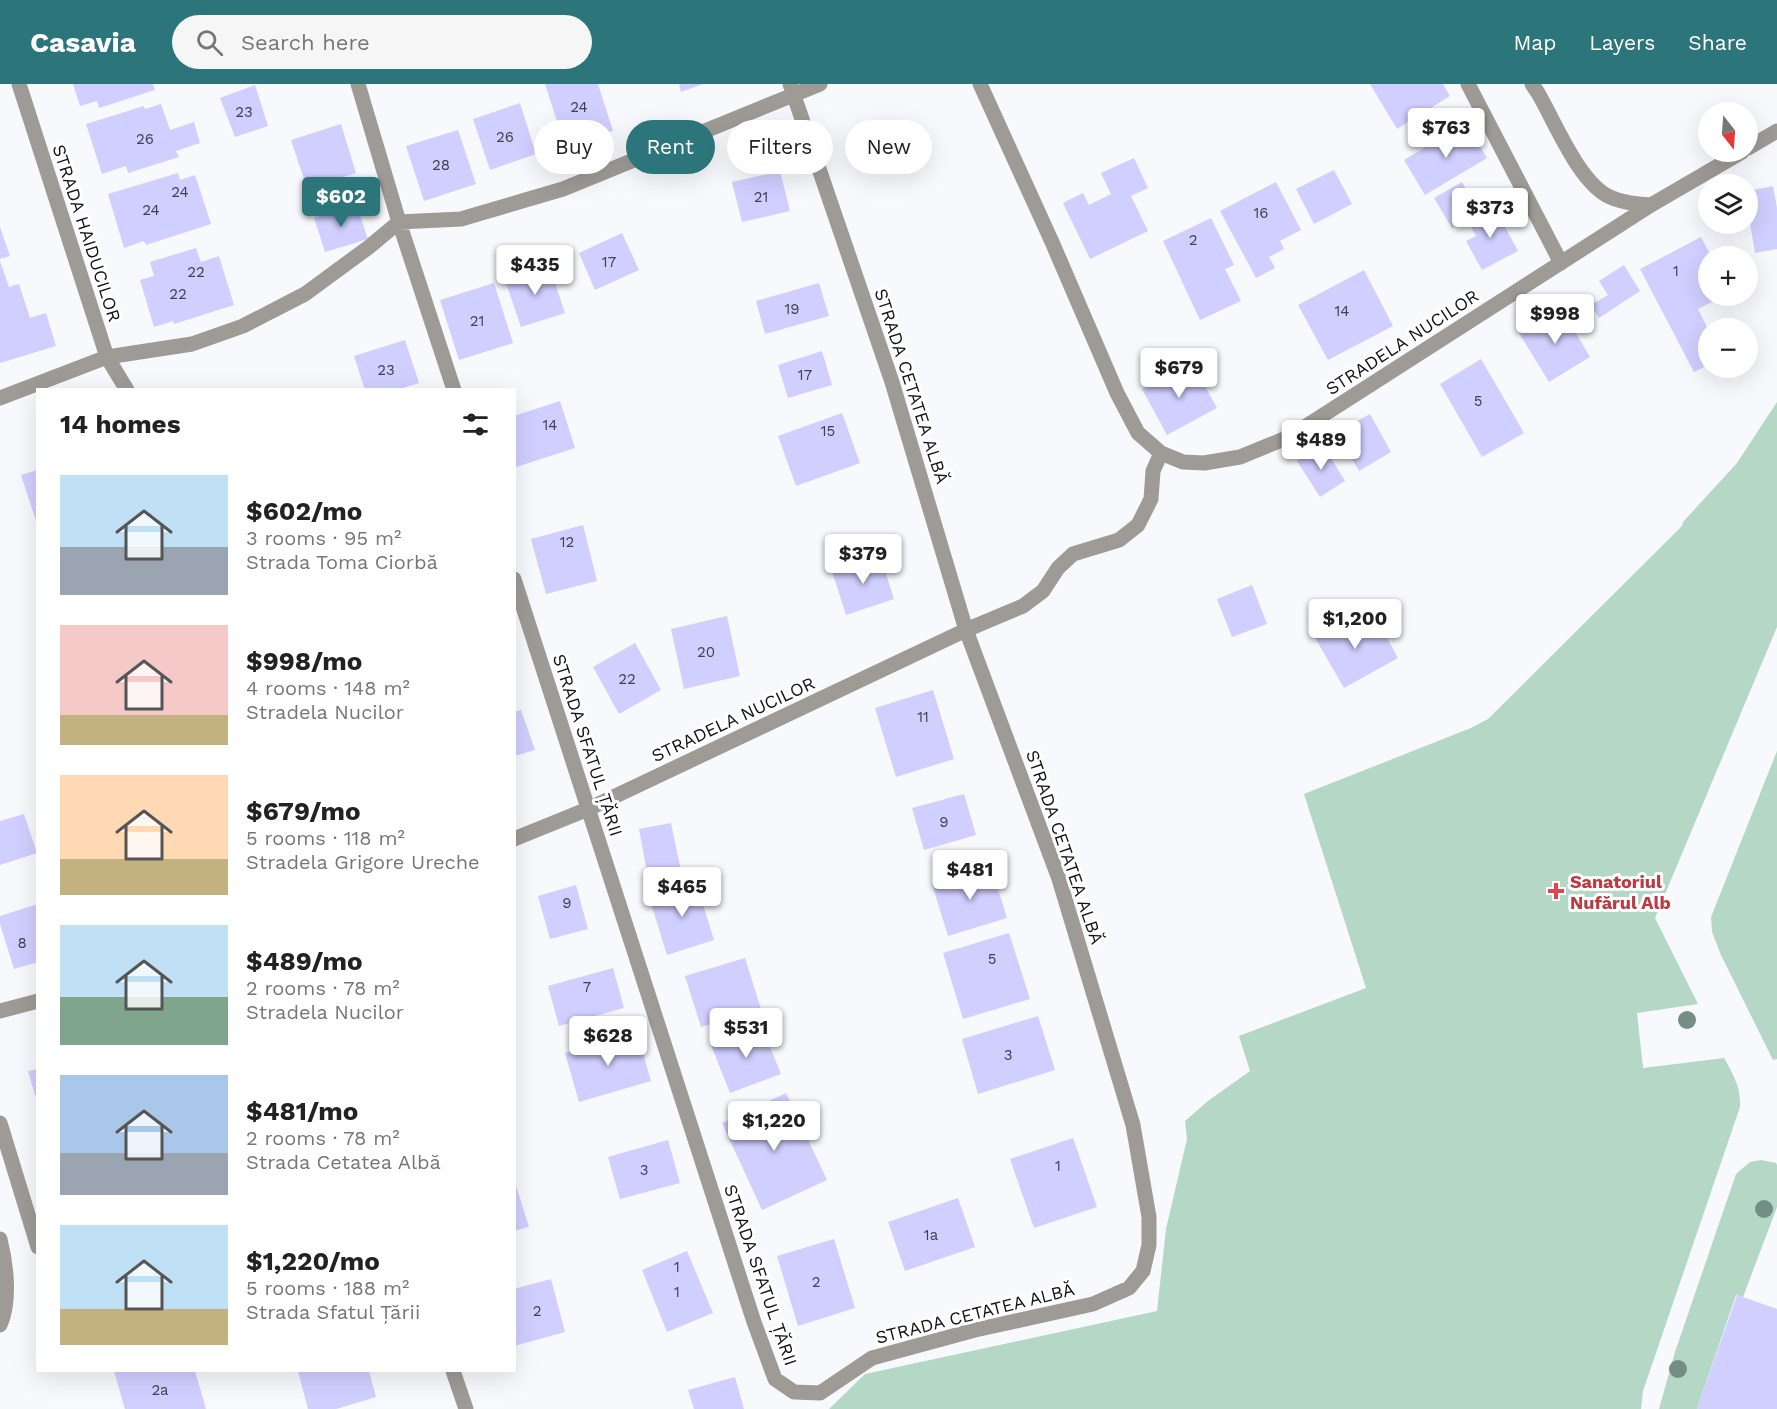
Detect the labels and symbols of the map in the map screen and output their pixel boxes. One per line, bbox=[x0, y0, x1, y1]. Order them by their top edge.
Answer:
house number: 24 bbox=[570, 98, 588, 116]
north arrow bbox=[1698, 102, 1758, 162]
house number: 23 bbox=[235, 103, 253, 121]
pin: $763 bbox=[1410, 108, 1482, 159]
house number: 26 bbox=[496, 128, 514, 146]
house number: 26 bbox=[136, 130, 154, 148]
street label: STRADA HAIDUCILOR bbox=[48, 142, 126, 324]
house number: 28 bbox=[432, 156, 450, 174]
pin: $602 bbox=[305, 177, 377, 228]
house number: 24 bbox=[171, 183, 189, 201]
house number: 21 bbox=[754, 188, 768, 206]
pin: $373 bbox=[1454, 188, 1526, 239]
house number: 24 bbox=[142, 201, 160, 219]
house number: 16 bbox=[1254, 204, 1268, 222]
house number: 2 bbox=[1189, 231, 1197, 249]
pin: $435 bbox=[499, 245, 571, 296]
house number: 17 bbox=[602, 253, 616, 271]
house number: 1 bbox=[1673, 262, 1679, 280]
house number: 22 bbox=[187, 263, 205, 281]
house number: 22 bbox=[169, 285, 187, 303]
street label: STRADELA NUCILOR bbox=[1322, 285, 1482, 399]
street label: STRADA CETATEA ALBĂ bbox=[870, 286, 954, 486]
pin: $998 bbox=[1519, 294, 1591, 345]
house number: 19 bbox=[784, 300, 800, 318]
house number: 14 bbox=[1334, 302, 1350, 320]
house number: 21 bbox=[470, 312, 484, 330]
pin: $679 bbox=[1143, 348, 1215, 399]
house number: 23 bbox=[377, 361, 395, 379]
house number: 17 bbox=[798, 366, 812, 384]
house number: 5 bbox=[1474, 392, 1482, 410]
house number: 14 bbox=[542, 416, 558, 434]
pin: $489 bbox=[1285, 420, 1357, 471]
house number: 15 bbox=[821, 422, 835, 440]
house number: 12 bbox=[560, 533, 574, 551]
pin: $379 bbox=[827, 534, 899, 585]
pin: $1,200 bbox=[1306, 599, 1404, 650]
house number: 20 bbox=[697, 643, 715, 661]
street label: STRADA SFATUL ȚĂRII bbox=[549, 651, 627, 839]
house number: 22 bbox=[618, 670, 636, 688]
street label: STRADELA NUCILOR bbox=[648, 672, 818, 766]
house number: 11 bbox=[917, 708, 929, 726]
street label: STRADA CETATEA ALBĂ bbox=[1022, 747, 1108, 947]
house number: 9 bbox=[939, 813, 949, 831]
pin: $481 bbox=[934, 850, 1006, 901]
pin: $465 bbox=[646, 867, 718, 918]
place label: Sanatoriul Nufărul Alb bbox=[1570, 871, 1671, 913]
marker: Sanatoriul Nufărul Alb bbox=[1547, 882, 1565, 900]
house number: 9 bbox=[562, 894, 572, 912]
house number: 8 bbox=[17, 934, 27, 952]
house number: 5 bbox=[988, 950, 996, 968]
house number: 7 bbox=[583, 978, 591, 996]
pin: $531 bbox=[710, 1008, 782, 1059]
pin: $628 bbox=[572, 1016, 644, 1067]
house number: 3 bbox=[1004, 1046, 1012, 1064]
pin: $1,220 bbox=[725, 1101, 823, 1152]
house number: 1 bbox=[1055, 1157, 1061, 1175]
house number: 3 bbox=[640, 1161, 648, 1179]
street label: STRADA SFATUL ȚĂRII bbox=[720, 1182, 802, 1368]
house number: 1a bbox=[924, 1226, 939, 1244]
house number: 1 bbox=[674, 1258, 680, 1276]
house number: 2 bbox=[812, 1273, 820, 1291]
street label: STRADA CETATEA ALBĂ bbox=[873, 1278, 1077, 1348]
house number: 1 bbox=[674, 1283, 680, 1301]
house number: 2 bbox=[533, 1302, 541, 1320]
house number: 2a bbox=[151, 1381, 169, 1399]

